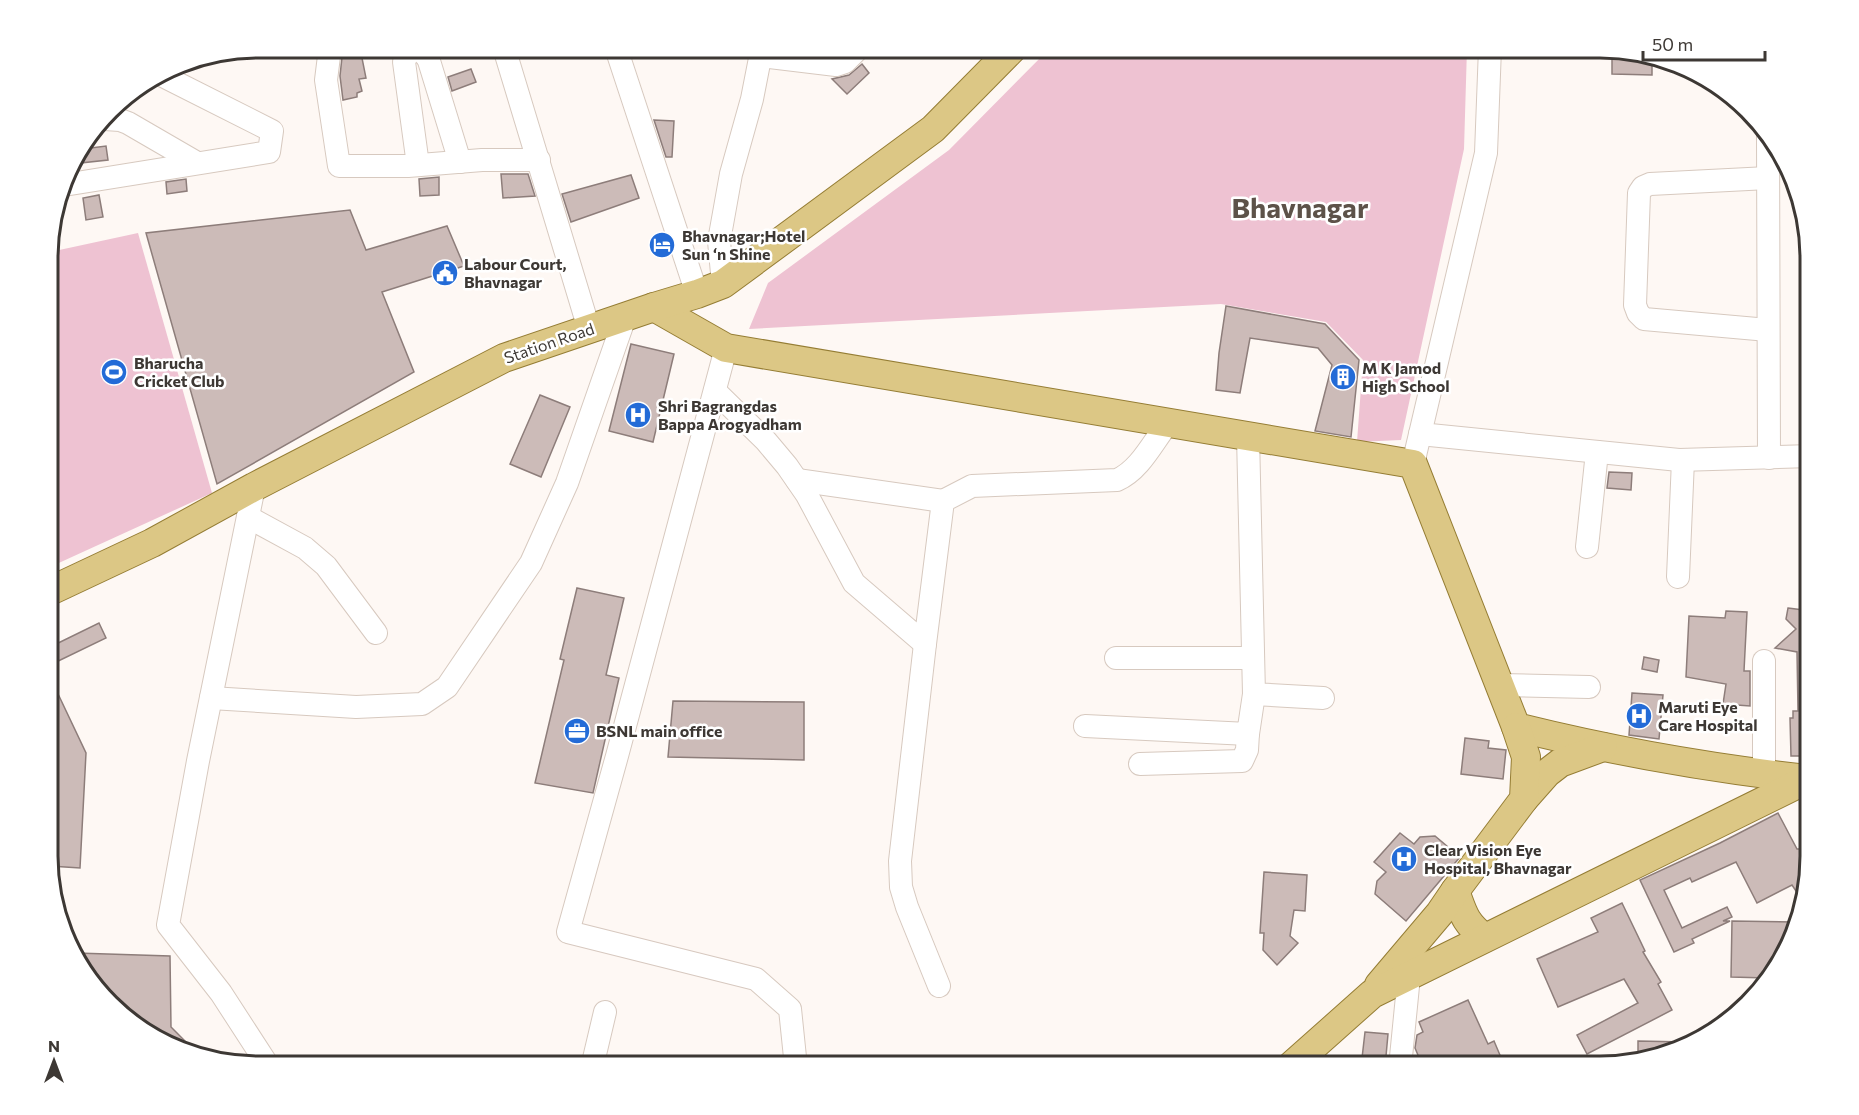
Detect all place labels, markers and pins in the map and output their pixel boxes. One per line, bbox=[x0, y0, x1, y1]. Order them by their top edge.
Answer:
place label: Bhavnagar;Hotel Sun ‘n Shine bbox=[682, 226, 805, 263]
hotel icon: Bhavnagar;Hotel Sun ‘n Shine bbox=[647, 230, 677, 260]
place label: Labour Court, Bhavnagar bbox=[464, 254, 567, 291]
public building icon: Labour Court, Bhavnagar bbox=[430, 258, 460, 288]
place label: Bharucha Cricket Club bbox=[134, 353, 225, 390]
sports icon: Bharucha Cricket Club bbox=[99, 357, 129, 387]
place label: M K Jamod High School bbox=[1362, 358, 1450, 395]
building icon: M K Jamod High School bbox=[1328, 362, 1358, 392]
place label: Shri Bagrangdas Bappa Arogyadham bbox=[658, 396, 802, 433]
hospital icon: Shri Bagrangdas Bappa Arogyadham bbox=[623, 400, 653, 430]
place label: Maruti Eye Care Hospital bbox=[1658, 697, 1758, 734]
hospital icon: Maruti Eye Care Hospital bbox=[1624, 701, 1654, 731]
office icon: BSNL main office bbox=[562, 716, 592, 746]
place label: BSNL main office bbox=[596, 721, 723, 740]
place label: Clear Vision Eye Hospital, Bhavnagar bbox=[1424, 840, 1572, 877]
hospital icon: Clear Vision Eye Hospital, Bhavnagar bbox=[1389, 844, 1419, 874]

